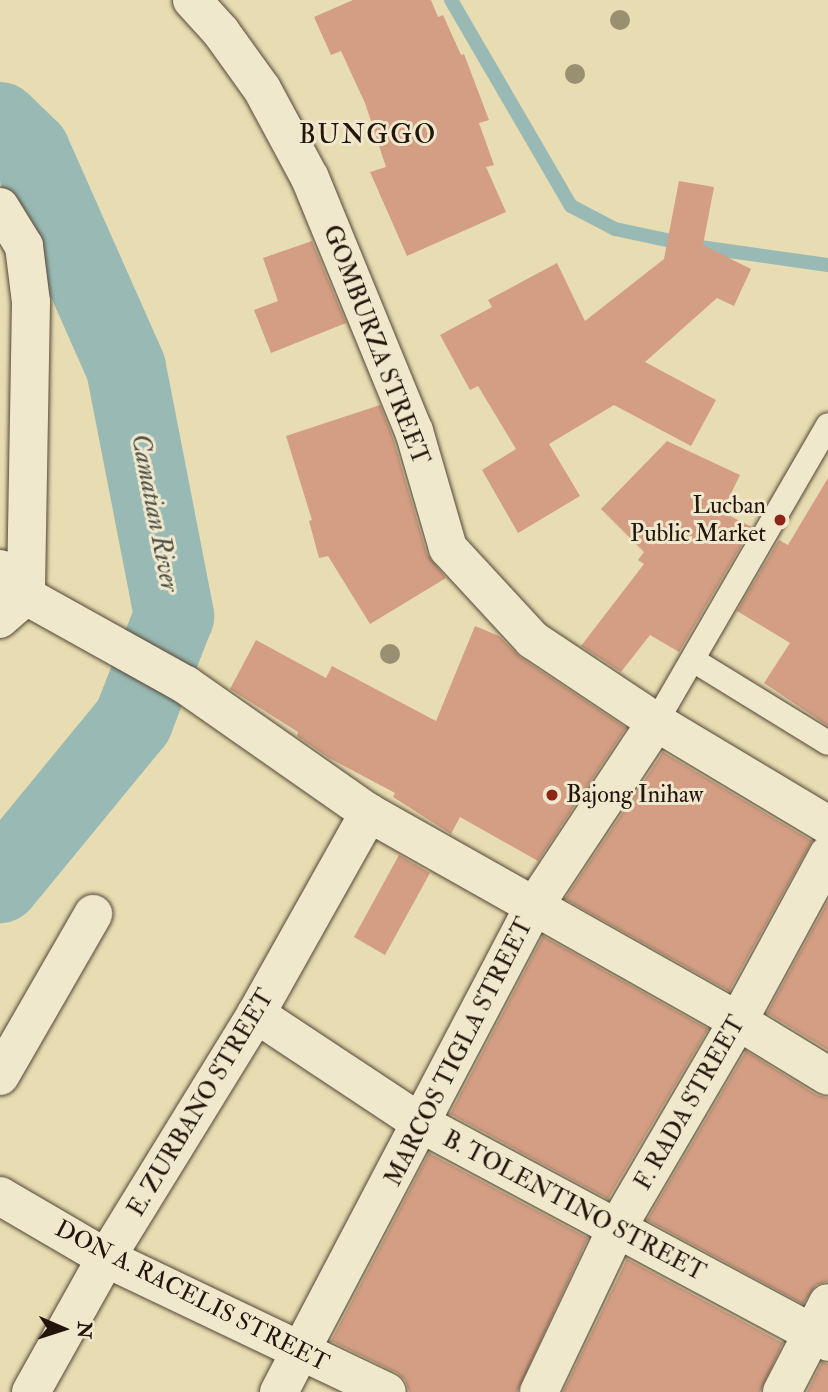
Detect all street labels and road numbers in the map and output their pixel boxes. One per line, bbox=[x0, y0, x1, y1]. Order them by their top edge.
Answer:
street label: GOMBURZA STREET bbox=[317, 221, 435, 469]
street label: MARCOS TIGLA STREET bbox=[379, 913, 539, 1191]
street label: E. ZURBANO STREET bbox=[122, 984, 280, 1222]
street label: F. RADA STREET bbox=[629, 1011, 751, 1195]
street label: B. TOLENTINO STREET bbox=[438, 1125, 710, 1287]
street label: DON A. RACELIS STREET bbox=[50, 1214, 334, 1378]

